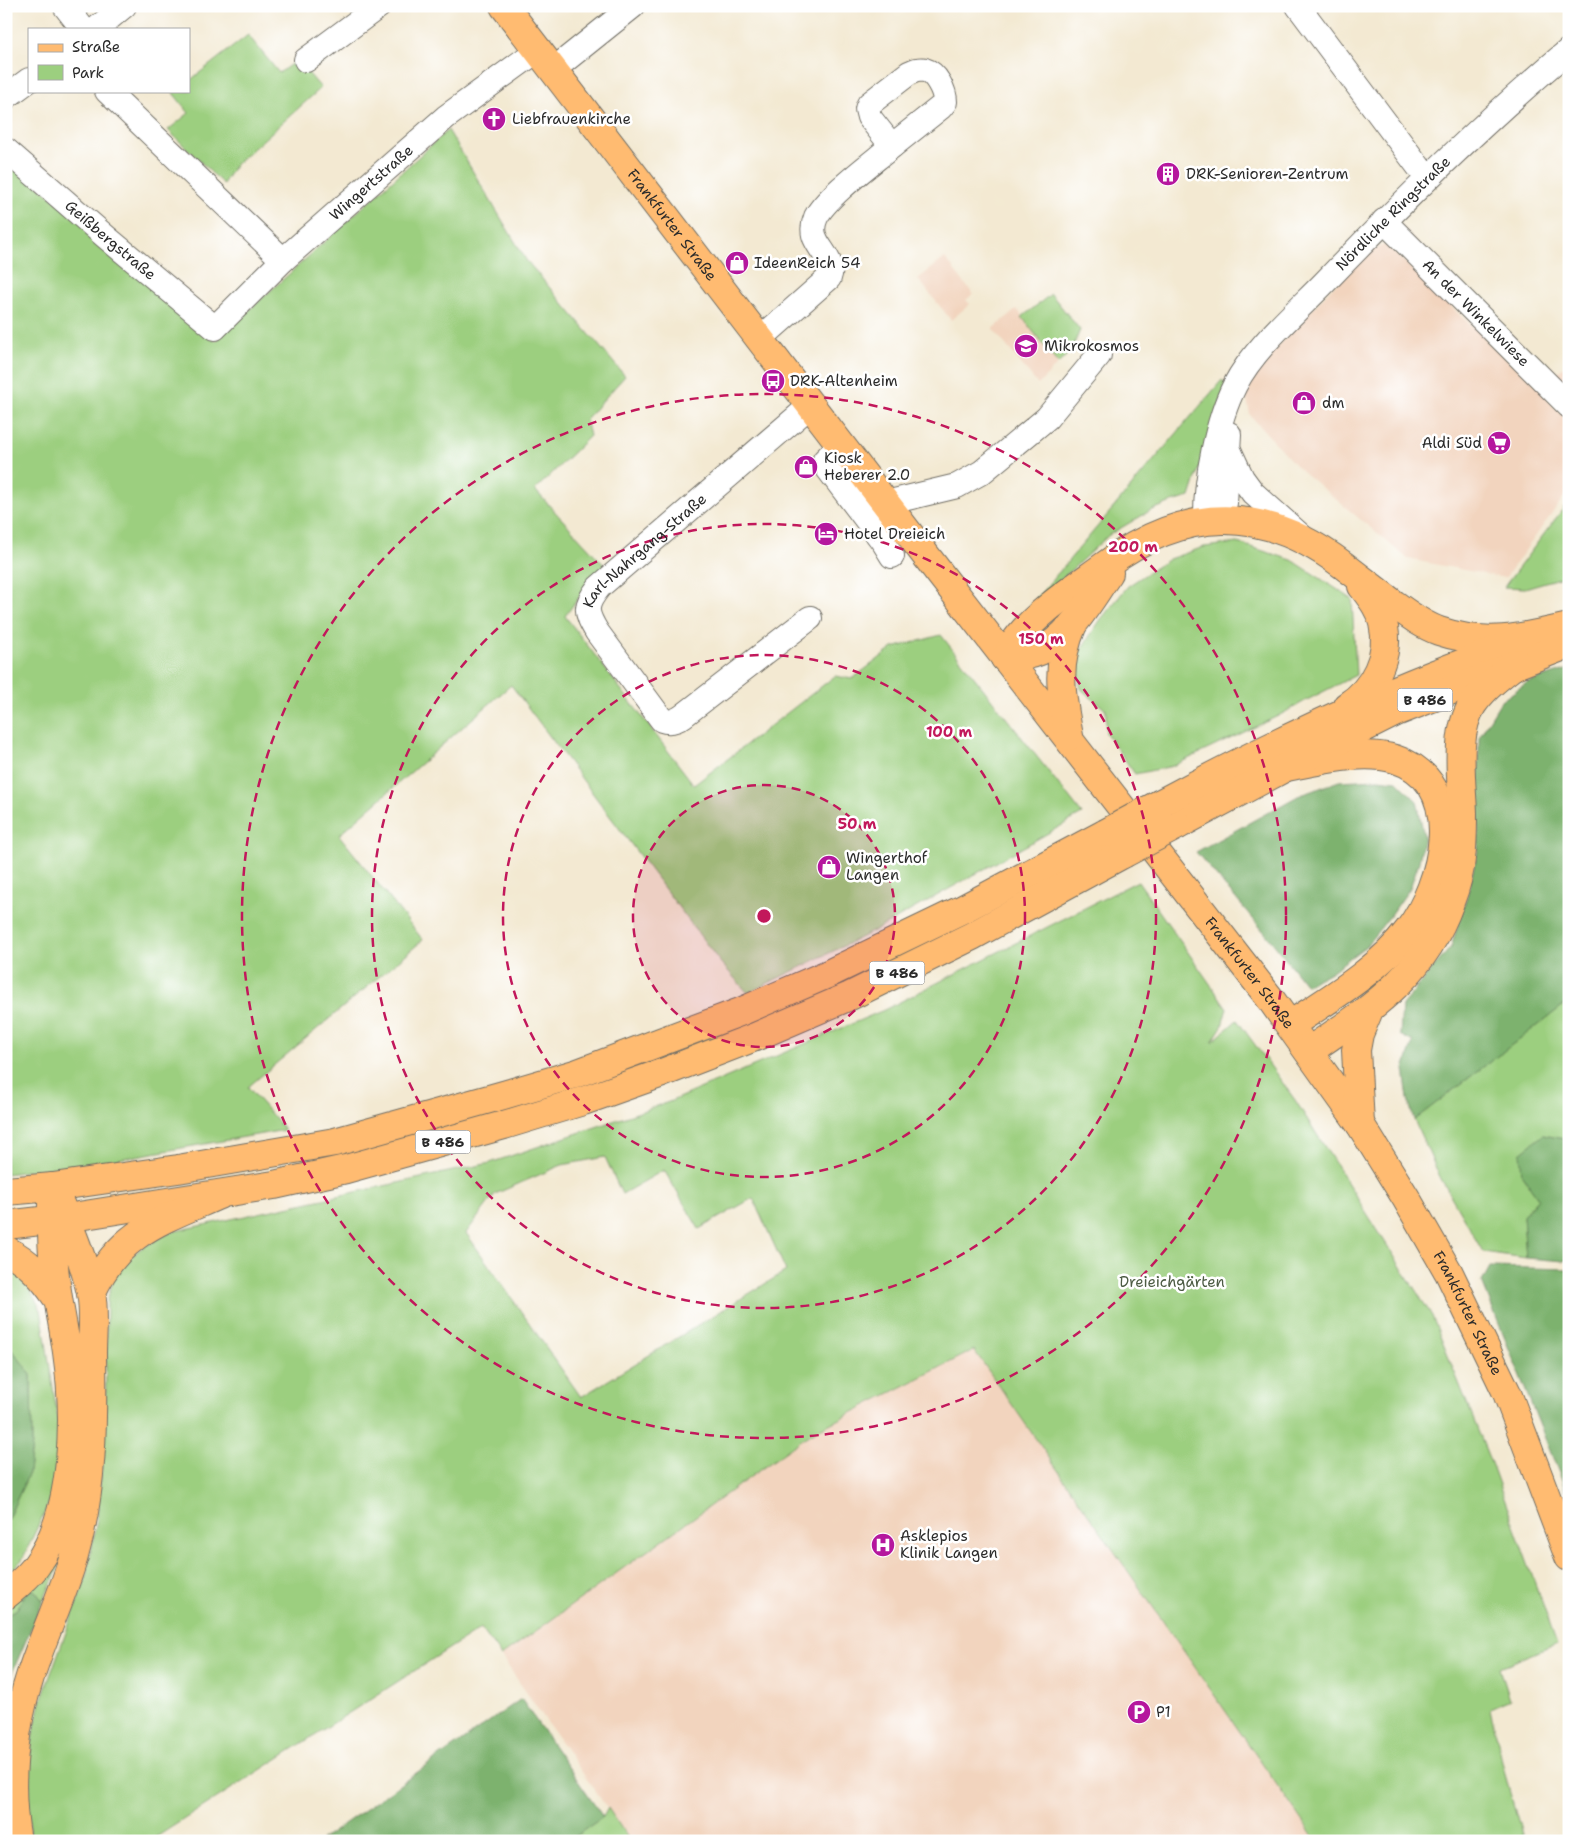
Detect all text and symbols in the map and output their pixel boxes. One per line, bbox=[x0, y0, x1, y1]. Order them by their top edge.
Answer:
legend bbox=[28, 28, 190, 92]
text: Straße bbox=[72, 37, 120, 57]
text: Park bbox=[72, 63, 104, 83]
church icon: Liebfrauenkirche bbox=[481, 106, 507, 132]
place label: Liebfrauenkirche bbox=[512, 109, 631, 129]
street label: Wingertstraße bbox=[325, 140, 417, 225]
street label: Nördliche Ringstraße bbox=[1331, 152, 1455, 275]
building icon: DRK-Senioren-Zentrum bbox=[1155, 161, 1181, 187]
place label: DRK-Senioren-Zentrum bbox=[1186, 164, 1349, 184]
street label: Frankfurter Straße bbox=[623, 165, 721, 285]
street label: Geißbergstraße bbox=[61, 196, 160, 285]
shop icon: IdeenReich 54 bbox=[724, 250, 750, 276]
place label: IdeenReich 54 bbox=[754, 253, 860, 273]
street label: An der Winkelwiese bbox=[1418, 255, 1534, 371]
school or university icon: Mikrokosmos bbox=[1013, 333, 1039, 359]
place label: Mikrokosmos bbox=[1044, 336, 1139, 356]
bus stop icon: DRK-Altenheim bbox=[760, 368, 786, 394]
place label: DRK-Altenheim bbox=[790, 371, 898, 391]
shop icon: dm bbox=[1291, 390, 1317, 416]
place label: dm bbox=[1322, 393, 1344, 413]
supermarket icon: Aldi Süd bbox=[1486, 430, 1512, 456]
place label: Aldi Süd bbox=[1422, 433, 1482, 453]
place label: Kiosk Heberer 2.0 bbox=[824, 448, 910, 485]
shop icon: Kiosk Heberer 2.0 bbox=[793, 454, 819, 480]
street label: Karl-Nahrgang-Straße bbox=[578, 489, 711, 611]
hotel icon: Hotel Dreieich bbox=[813, 521, 839, 547]
place label: Hotel Dreieich bbox=[844, 524, 945, 544]
text: 200 m bbox=[1108, 537, 1158, 557]
text: 150 m bbox=[1018, 629, 1064, 649]
road number: B 486 bbox=[1398, 688, 1452, 712]
text: 100 m bbox=[926, 722, 972, 742]
text: 50 m bbox=[838, 814, 877, 834]
place label: Wingerthof Langen bbox=[846, 848, 928, 885]
shop icon: Wingerthof Langen bbox=[816, 854, 842, 880]
centre of rings bbox=[755, 907, 773, 925]
street label: Frankfurter Straße bbox=[1200, 913, 1299, 1033]
road number: B 486 bbox=[870, 961, 924, 984]
road number: B 486 bbox=[416, 1130, 470, 1154]
street label: Frankfurter Straße bbox=[1428, 1247, 1507, 1378]
park label: Dreieichgärten bbox=[1119, 1272, 1225, 1292]
place label: Asklepios Klinik Langen bbox=[900, 1526, 998, 1563]
hospital icon: Asklepios Klinik Langen bbox=[870, 1532, 896, 1558]
parking icon: P1 bbox=[1126, 1699, 1152, 1725]
place label: P1 bbox=[1156, 1702, 1171, 1722]

